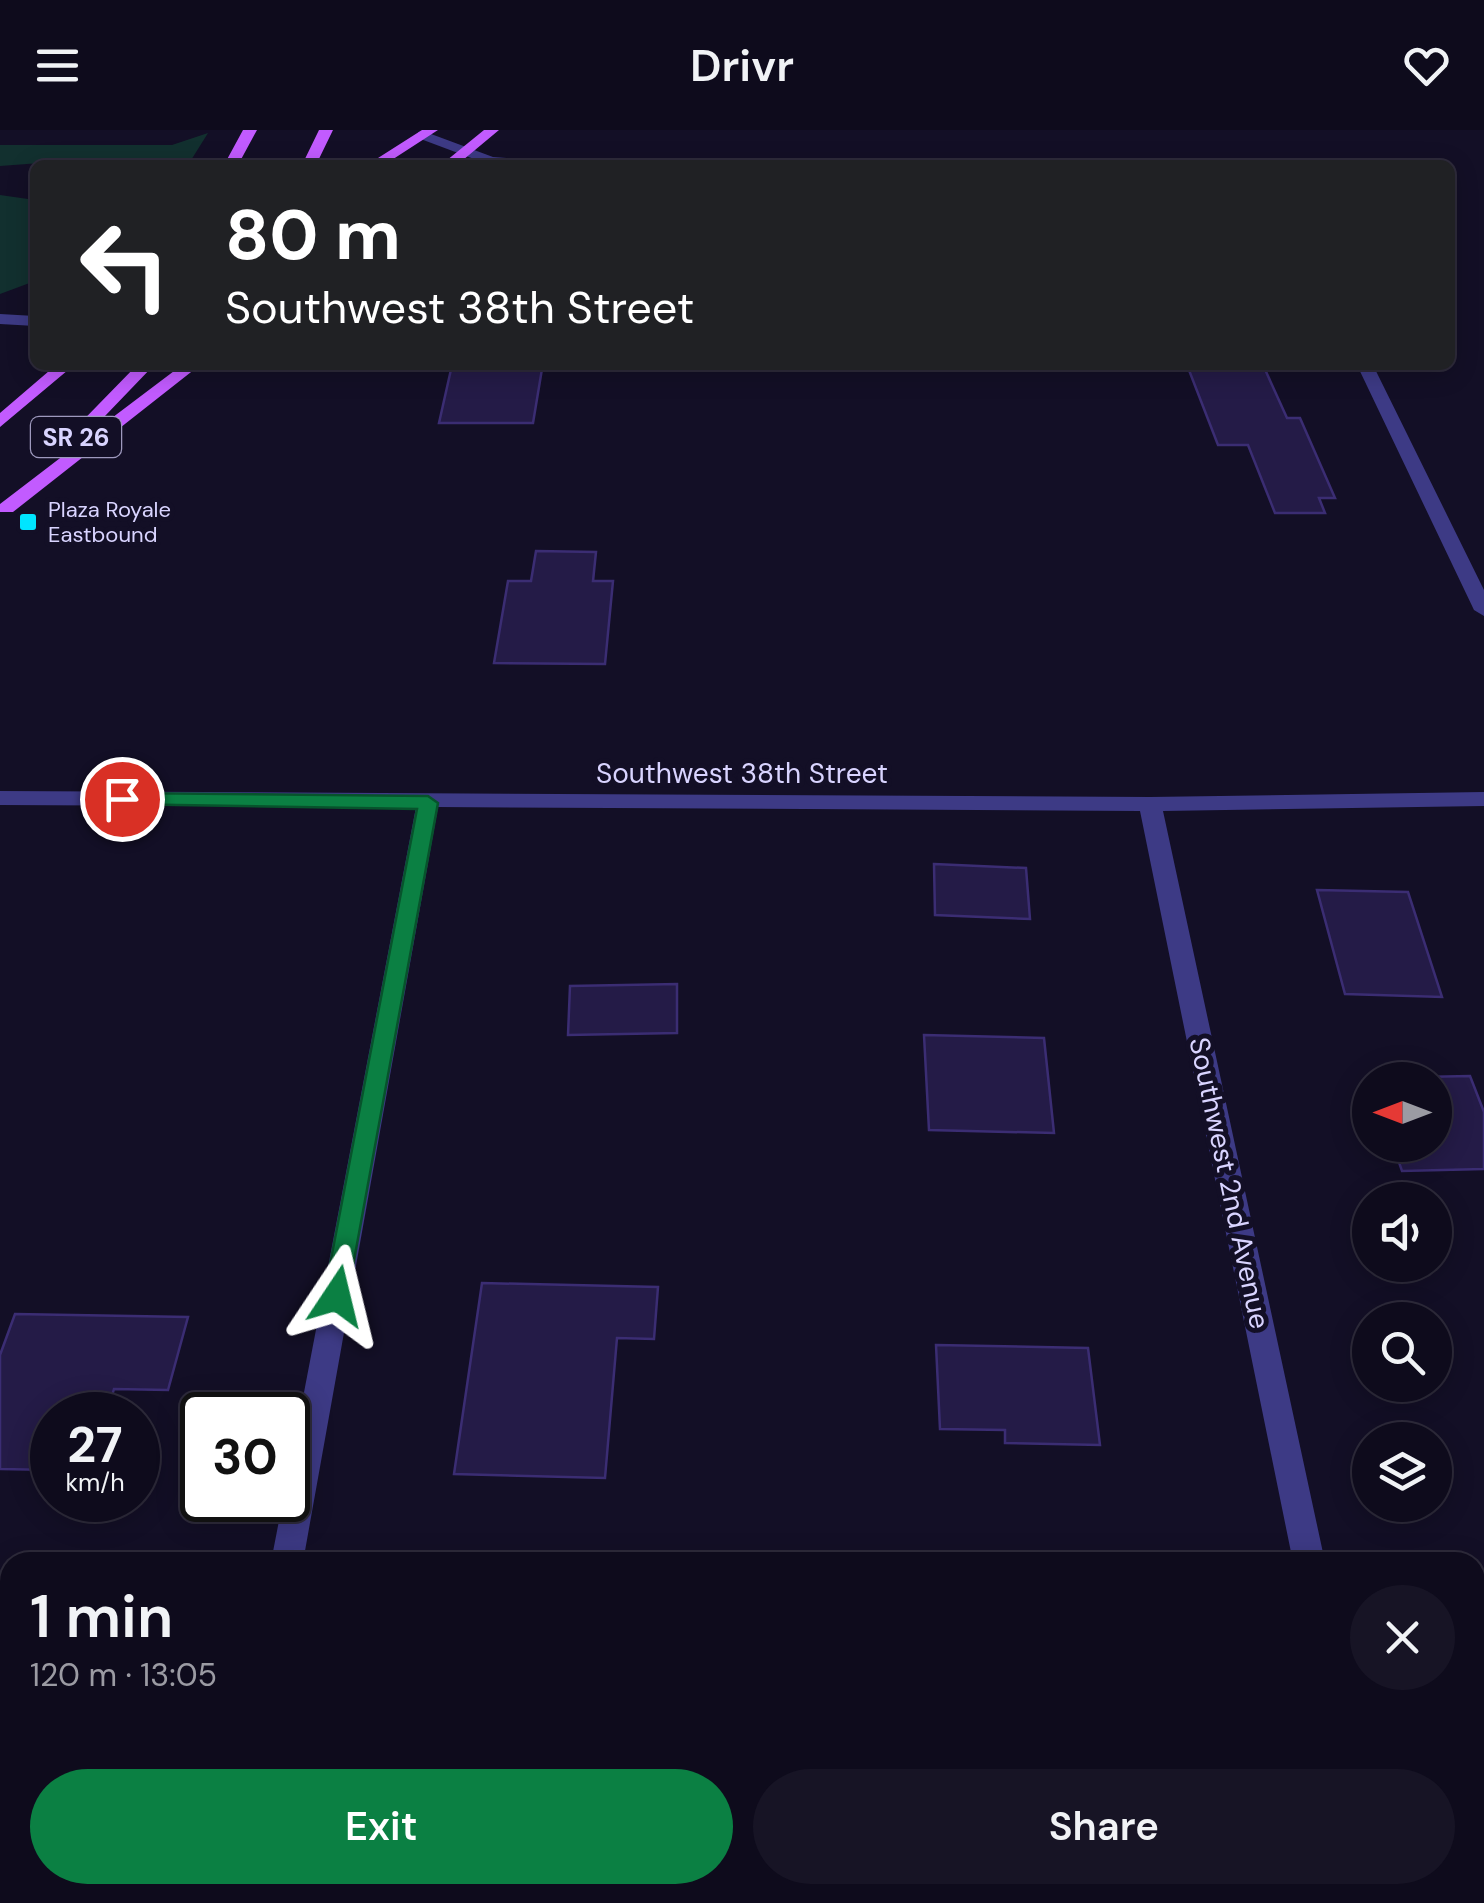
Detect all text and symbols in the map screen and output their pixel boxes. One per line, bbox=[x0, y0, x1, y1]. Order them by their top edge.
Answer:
text: Drivr bbox=[690, 36, 794, 95]
icon: menu bbox=[30, 38, 85, 93]
icon: heart bbox=[1399, 38, 1454, 93]
text: 80 m bbox=[225, 190, 401, 281]
icon: left bbox=[60, 200, 190, 330]
text: Southwest 38th Street bbox=[225, 278, 694, 337]
road number: SR 26 bbox=[31, 417, 121, 457]
place label: Plaza Royale Eastbound bbox=[48, 495, 171, 549]
marker: Plaza Royale Eastbound bbox=[17, 511, 39, 533]
street label: Southwest 38th Street bbox=[596, 755, 888, 792]
pin bbox=[80, 757, 165, 842]
icon: arrive bbox=[95, 772, 150, 827]
street label: Southwest 2nd Avenue bbox=[1181, 1034, 1278, 1332]
north arrow bbox=[1352, 1062, 1452, 1162]
map controls bbox=[1352, 1062, 1452, 1522]
button: sound bbox=[1352, 1182, 1452, 1282]
position arrow bbox=[285, 1244, 389, 1348]
button: search bbox=[1352, 1302, 1452, 1402]
speed limit sign: 30 bbox=[180, 1392, 310, 1522]
text: 27 bbox=[67, 1412, 123, 1478]
button: layers bbox=[1352, 1422, 1452, 1522]
text: km/h bbox=[65, 1466, 125, 1499]
text: 1 min bbox=[30, 1577, 173, 1656]
button: close bbox=[1350, 1585, 1455, 1690]
text: 120 m · 13:05 bbox=[30, 1654, 217, 1696]
button: Exit bbox=[30, 1769, 733, 1884]
button: Share bbox=[753, 1769, 1455, 1884]

